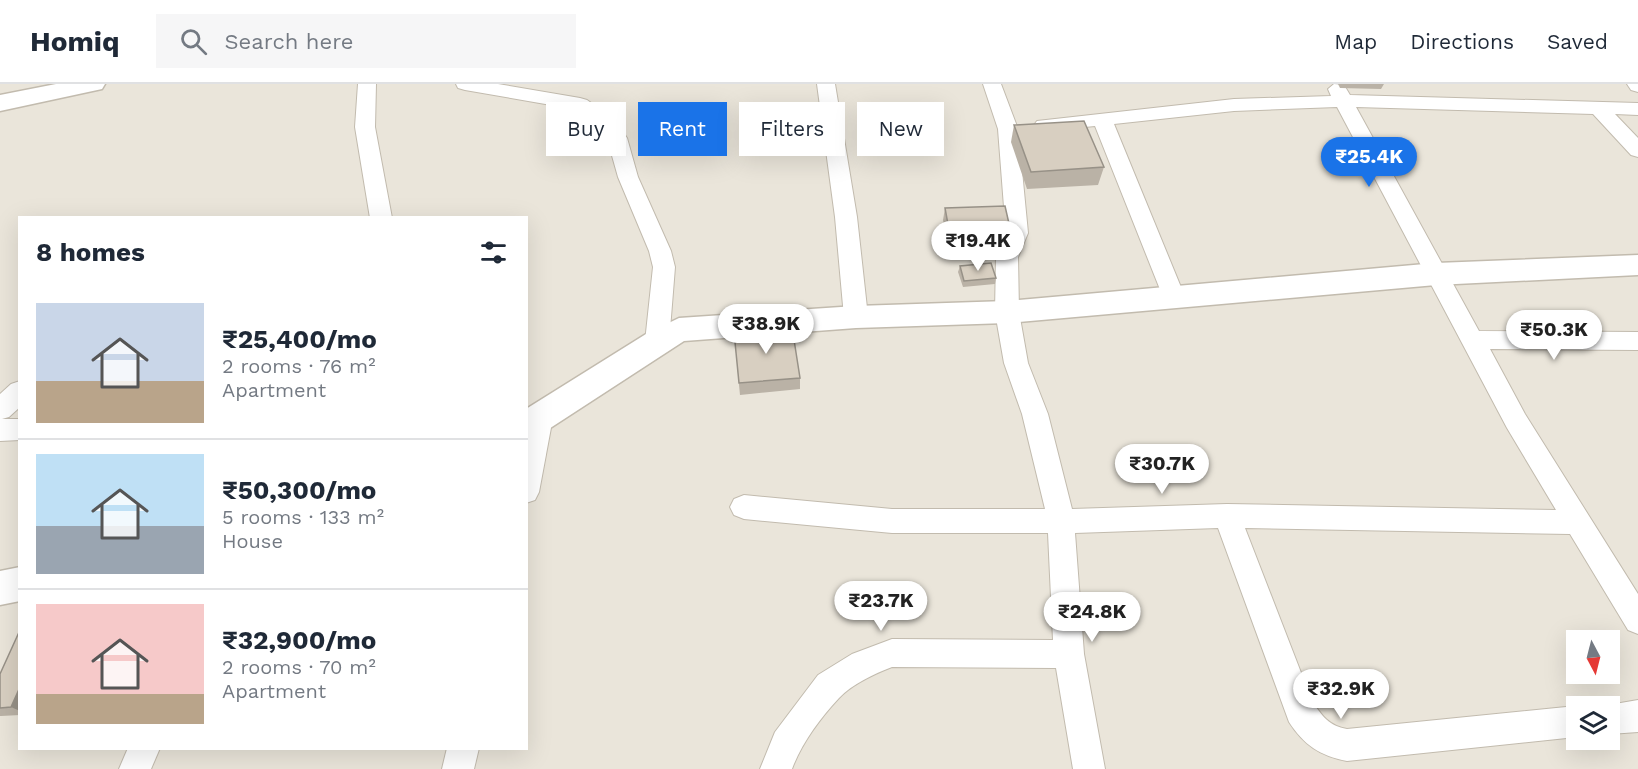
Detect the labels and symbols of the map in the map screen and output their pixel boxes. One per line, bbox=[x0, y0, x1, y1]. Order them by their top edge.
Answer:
pin: ₹25.4K bbox=[1320, 137, 1418, 188]
pin: ₹19.4K bbox=[929, 221, 1027, 272]
pin: ₹38.9K bbox=[717, 304, 815, 355]
pin: ₹50.3K bbox=[1505, 310, 1603, 361]
pin: ₹30.7K bbox=[1113, 444, 1211, 495]
pin: ₹23.7K bbox=[832, 581, 930, 632]
pin: ₹24.8K bbox=[1043, 592, 1141, 643]
north arrow bbox=[1566, 630, 1620, 684]
pin: ₹32.9K bbox=[1292, 669, 1390, 720]

